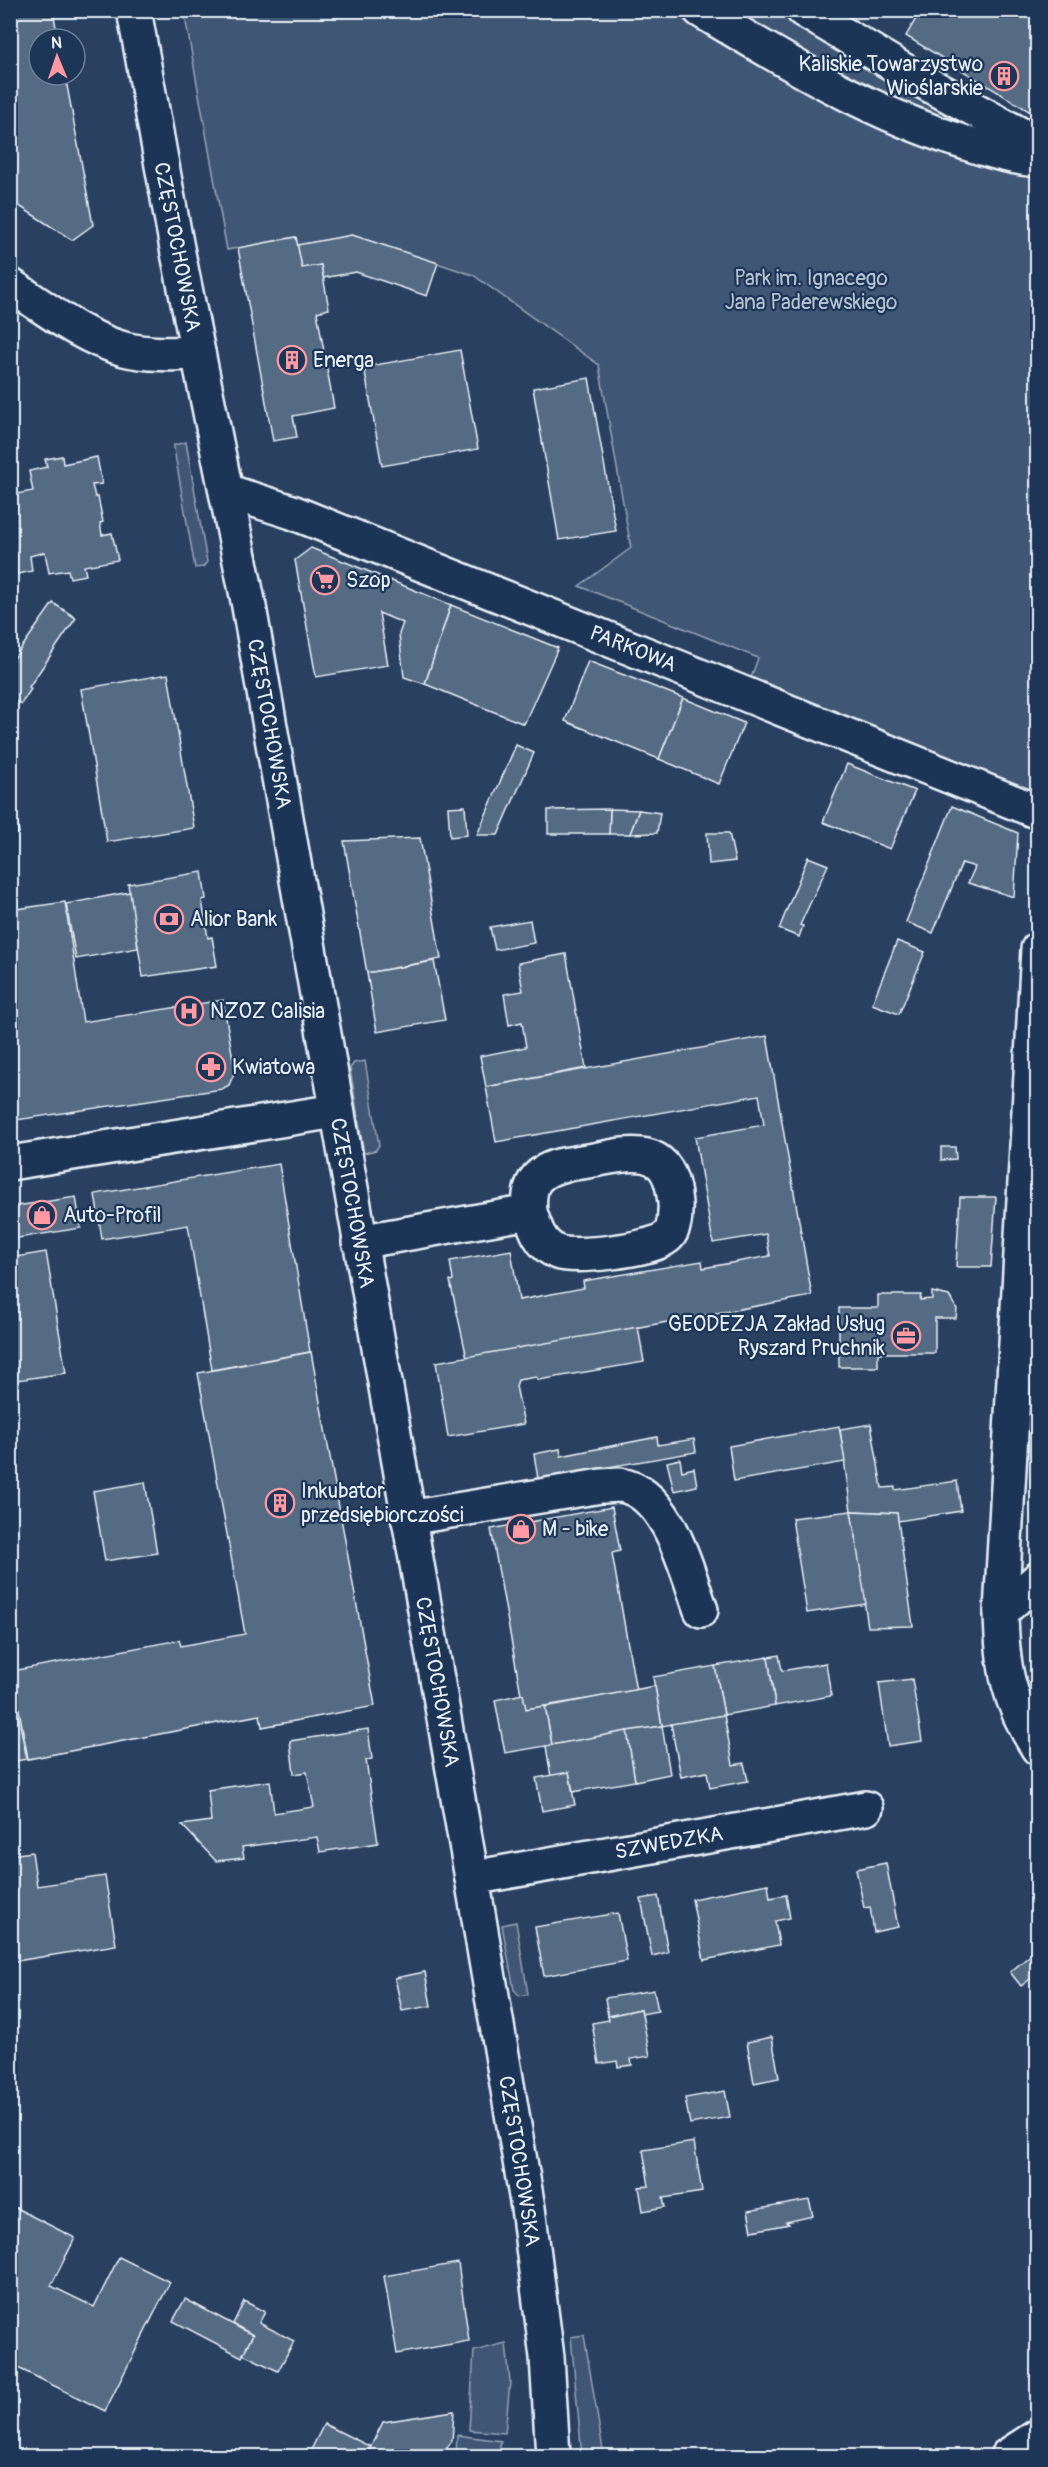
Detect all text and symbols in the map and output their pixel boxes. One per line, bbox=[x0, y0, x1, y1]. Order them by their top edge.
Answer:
north arrow bbox=[27, 27, 87, 87]
text: N bbox=[51, 33, 62, 53]
place label: Kaliskie Towarzystwo Wioślarskie bbox=[799, 51, 984, 102]
building icon: Kaliskie Towarzystwo Wioślarskie bbox=[988, 60, 1020, 92]
street label: CZĘSTOCHOWSKA bbox=[147, 160, 207, 334]
park label: Park im. Ignacego Jana Paderewskiego bbox=[725, 265, 897, 316]
building icon: Energa bbox=[276, 344, 308, 376]
place label: Energa bbox=[313, 347, 374, 374]
supermarket icon: Szop bbox=[309, 564, 341, 596]
place label: Szop bbox=[346, 567, 391, 594]
street label: PARKOWA bbox=[586, 619, 680, 679]
street label: CZĘSTOCHOWSKA bbox=[241, 637, 297, 811]
bank icon: Alior Bank bbox=[153, 903, 185, 935]
place label: Alior Bank bbox=[190, 906, 278, 933]
hospital icon: NZOZ Calisia bbox=[173, 995, 205, 1027]
place label: NZOZ Calisia bbox=[210, 998, 325, 1025]
pharmacy icon: Kwiatowa bbox=[195, 1051, 227, 1083]
place label: Kwiatowa bbox=[232, 1054, 315, 1081]
street label: CZĘSTOCHOWSKA bbox=[324, 1116, 380, 1290]
shop icon: Auto-Profil bbox=[26, 1199, 58, 1231]
place label: Auto-Profil bbox=[63, 1202, 161, 1229]
place label: GEODEZJA Zakład Usług Ryszard Pruchnik bbox=[668, 1311, 885, 1362]
office icon: GEODEZJA Zakład Usług Ryszard Pruchnik bbox=[890, 1320, 922, 1352]
place label: Inkubator przedsiębiorczości bbox=[301, 1478, 464, 1529]
building icon: Inkubator przedsiębiorczości bbox=[264, 1487, 296, 1519]
shop icon: M - bike bbox=[505, 1513, 537, 1545]
place label: M - bike bbox=[542, 1516, 609, 1543]
street label: CZĘSTOCHOWSKA bbox=[409, 1595, 465, 1769]
street label: SZWEDZKA bbox=[613, 1820, 725, 1866]
street label: CZĘSTOCHOWSKA bbox=[492, 2074, 546, 2248]

